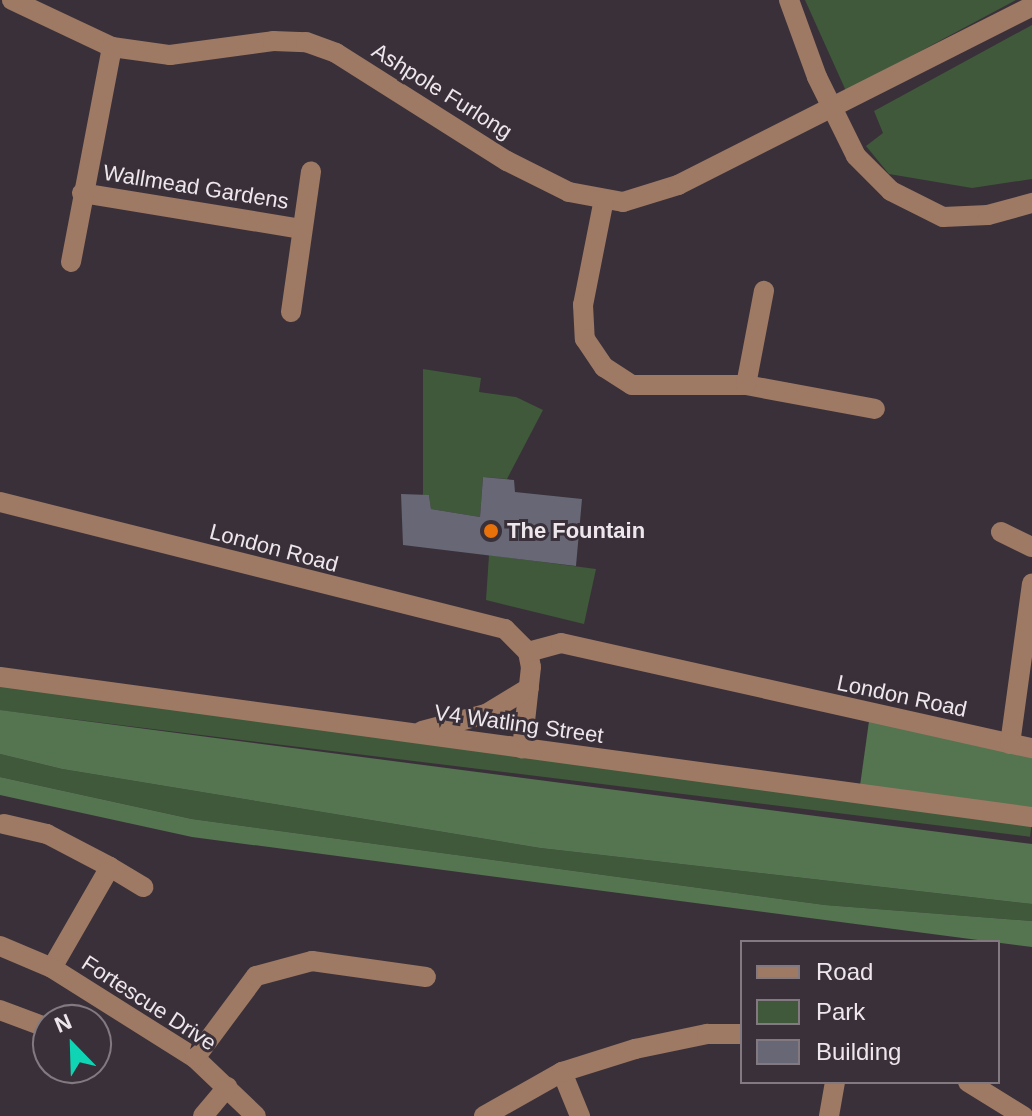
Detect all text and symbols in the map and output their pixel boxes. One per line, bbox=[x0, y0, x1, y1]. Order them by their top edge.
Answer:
street label: Ashpole Furlong bbox=[367, 37, 517, 145]
street label: Wallmead Gardens bbox=[101, 159, 291, 215]
street label: London Road bbox=[207, 518, 341, 578]
place label: The Fountain bbox=[507, 518, 645, 544]
marker: The Fountain bbox=[482, 522, 500, 540]
street label: London Road bbox=[835, 669, 969, 723]
street label: V4 Watling Street bbox=[433, 699, 605, 749]
legend bbox=[740, 940, 1000, 1084]
street label: Fortescue Drive bbox=[77, 950, 221, 1056]
text: Road bbox=[816, 958, 873, 985]
text: Park bbox=[816, 998, 865, 1025]
north arrow bbox=[32, 1004, 112, 1084]
text: N bbox=[51, 1009, 75, 1038]
text: Building bbox=[816, 1038, 901, 1065]

